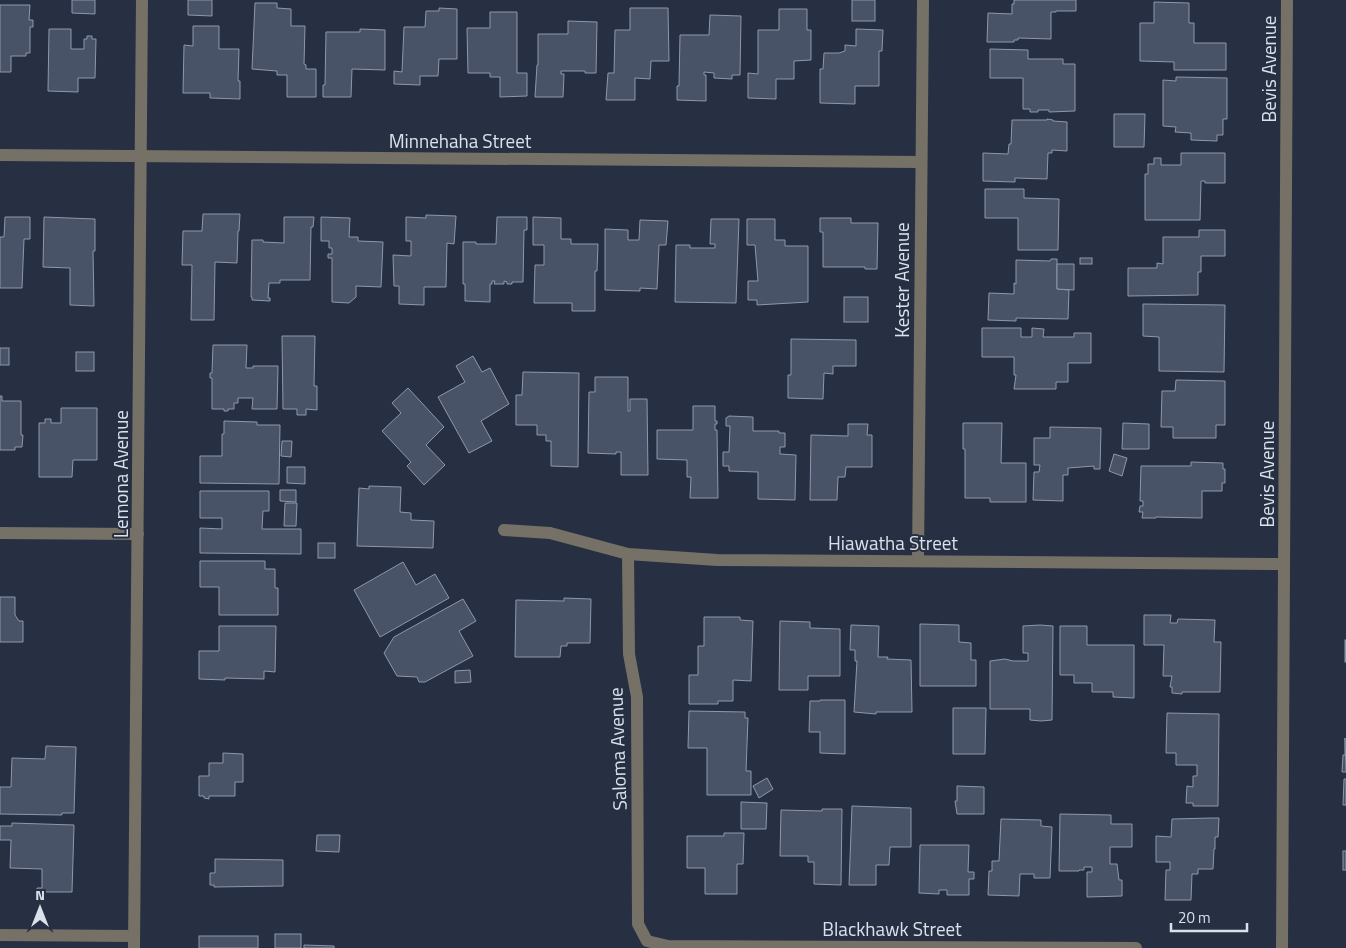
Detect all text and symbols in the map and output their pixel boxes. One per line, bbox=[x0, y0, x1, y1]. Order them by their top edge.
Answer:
street label: Bevis Avenue bbox=[1254, 16, 1283, 122]
street label: Minnehaha Street bbox=[389, 126, 532, 155]
street label: Kester Avenue bbox=[887, 222, 916, 338]
street label: Lemona Avenue bbox=[106, 410, 135, 538]
street label: Bevis Avenue bbox=[1252, 421, 1281, 527]
street label: Hiawatha Street bbox=[828, 528, 958, 557]
street label: Saloma Avenue bbox=[600, 687, 634, 811]
north arrow bbox=[15, 883, 65, 933]
text: N bbox=[35, 884, 45, 905]
scale bar bbox=[1171, 900, 1247, 932]
text: 20 m bbox=[1178, 906, 1211, 929]
street label: Blackhawk Street bbox=[822, 914, 962, 943]

